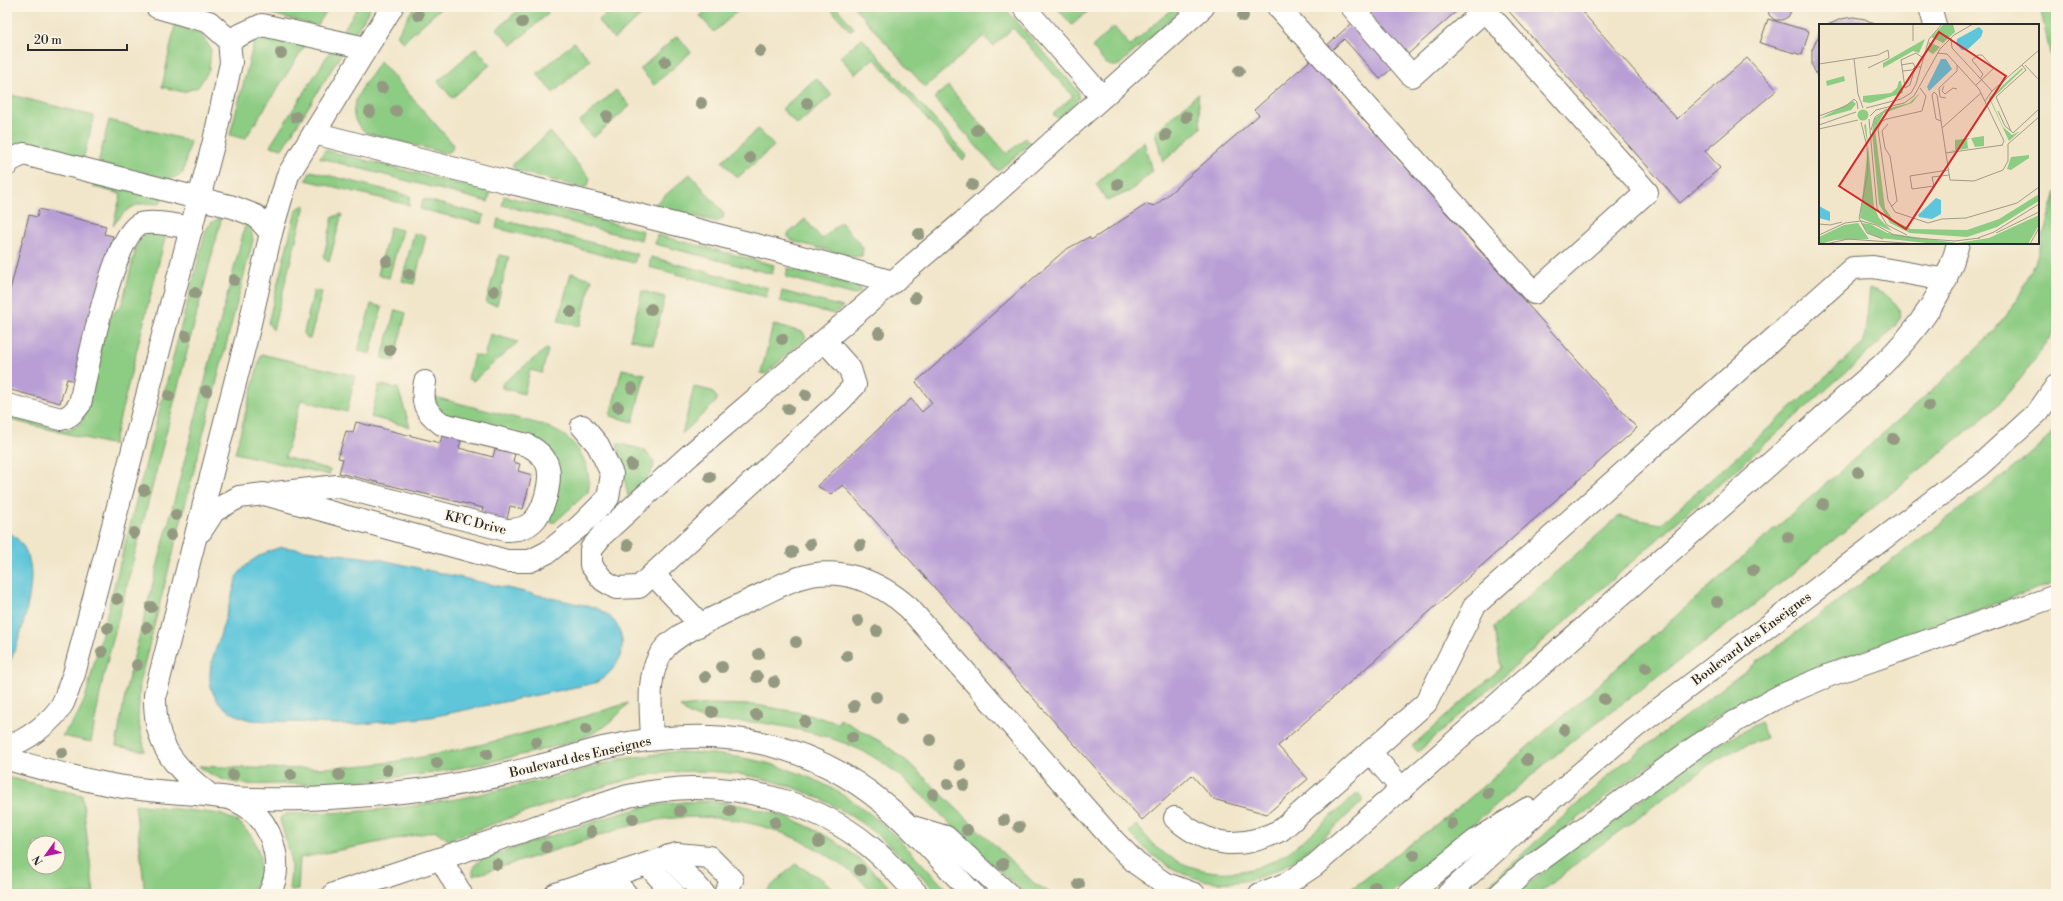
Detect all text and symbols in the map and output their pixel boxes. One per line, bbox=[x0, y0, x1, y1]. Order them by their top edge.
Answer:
inset map bbox=[1819, 24, 2039, 244]
scale bar bbox=[28, 26, 127, 52]
text: 20 m bbox=[34, 33, 62, 48]
street label: KFC Drive bbox=[443, 508, 509, 538]
street label: Boulevard des Enseignes bbox=[1688, 589, 1815, 689]
street label: Boulevard des Enseignes bbox=[507, 733, 653, 781]
north arrow bbox=[26, 835, 66, 875]
text: N bbox=[30, 852, 47, 867]

